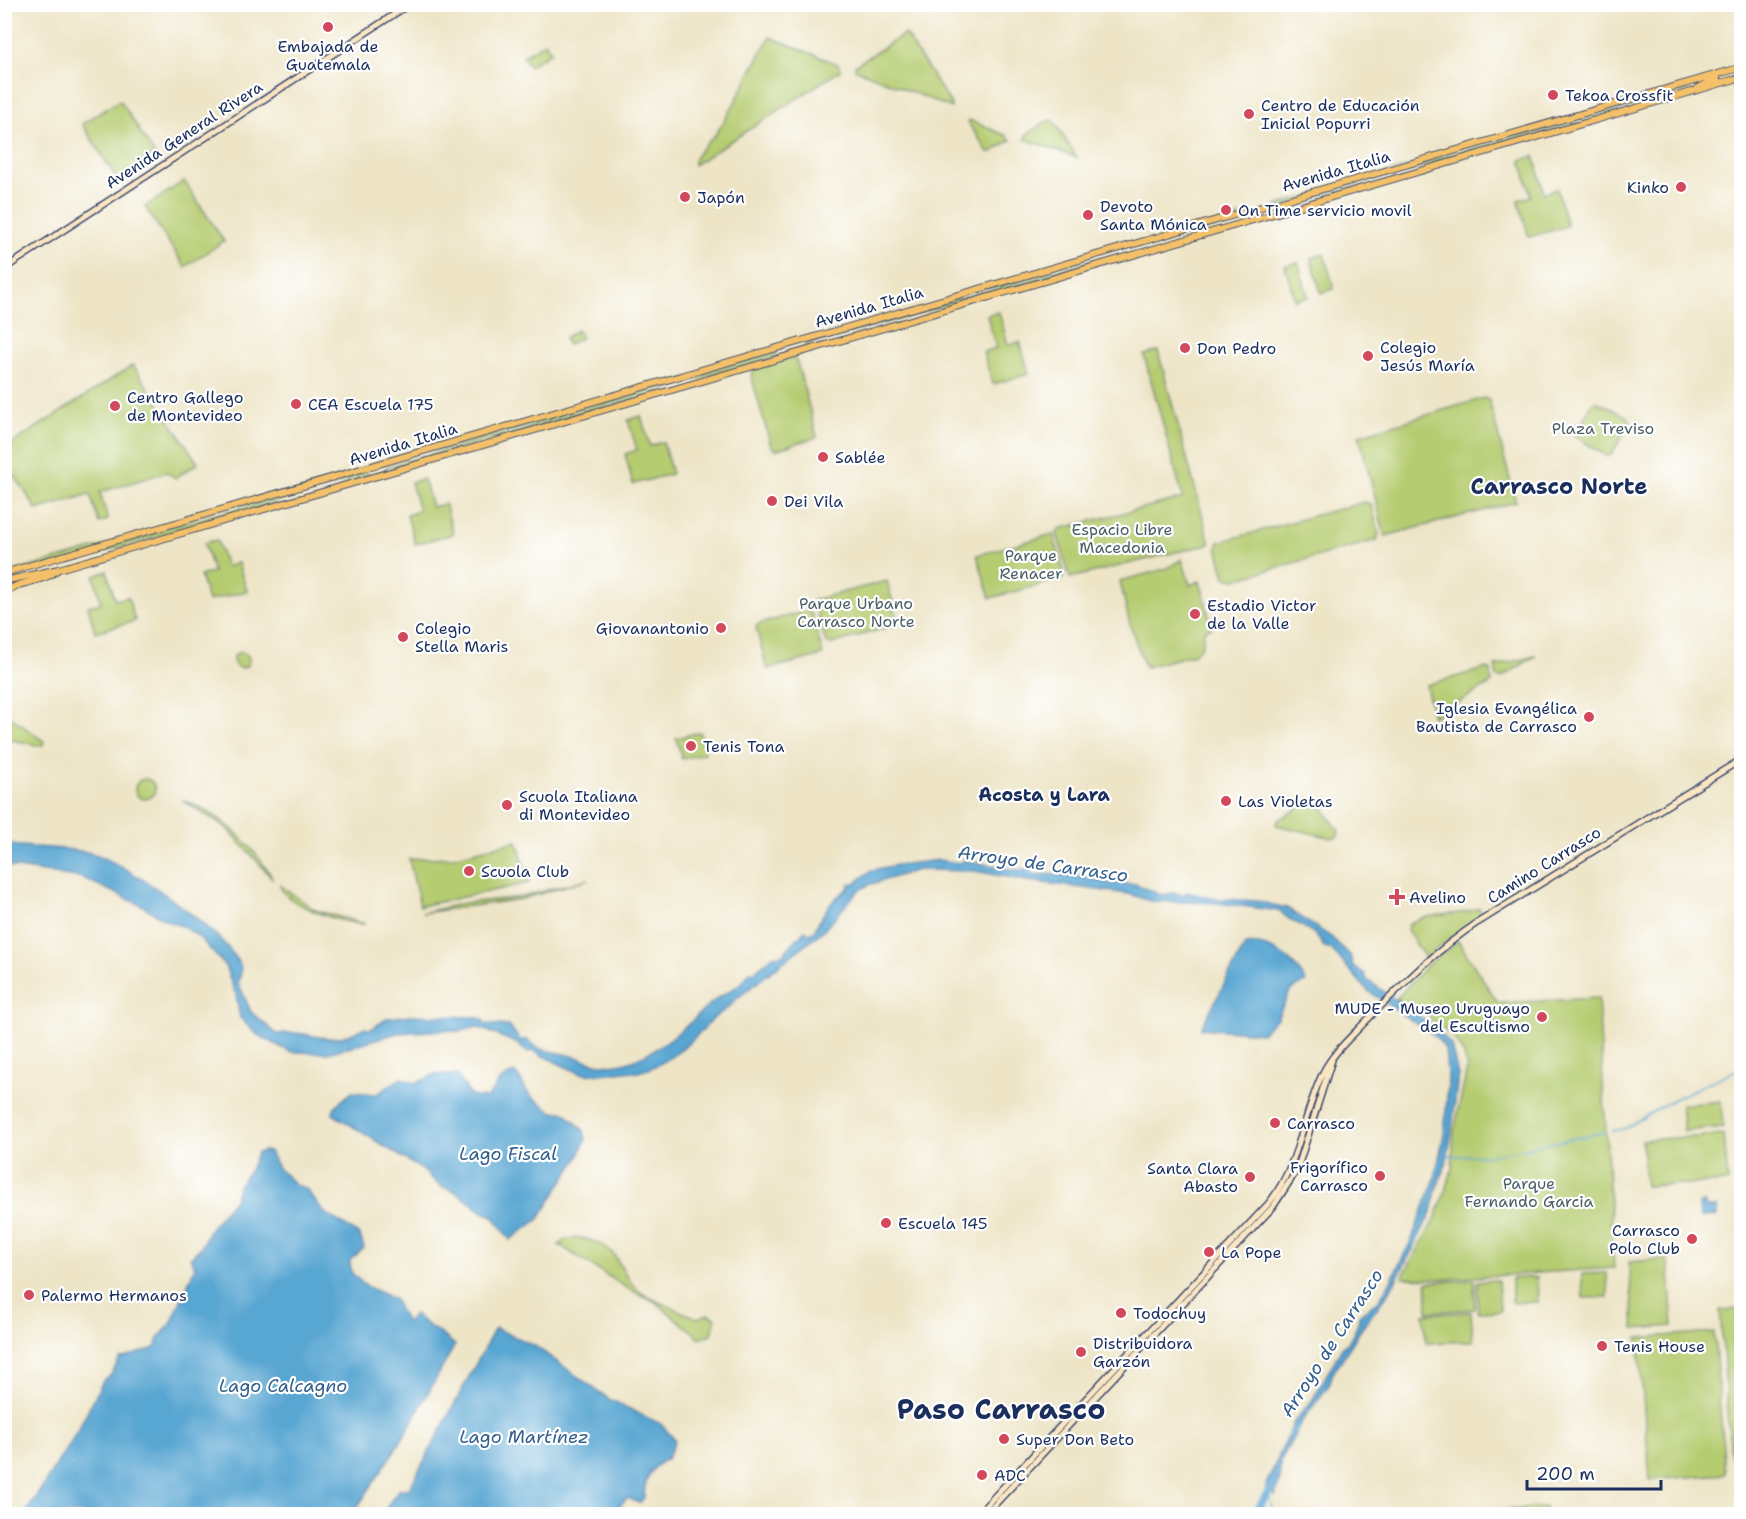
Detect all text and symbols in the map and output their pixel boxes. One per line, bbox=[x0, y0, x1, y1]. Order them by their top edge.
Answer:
marker: Embajada de Guatemala bbox=[321, 20, 335, 34]
place label: Embajada de Guatemala bbox=[277, 36, 379, 75]
street label: Avenida General Rivera bbox=[101, 76, 267, 194]
place label: Tekoa Crossfit bbox=[1565, 85, 1674, 106]
marker: Tekoa Crossfit bbox=[1546, 88, 1560, 102]
place label: Centro de Educación Inicial Popurri bbox=[1261, 95, 1420, 134]
marker: Centro de Educación Inicial Popurri bbox=[1242, 107, 1256, 121]
street label: Avenida Italia bbox=[1279, 145, 1393, 197]
place label: Kinko bbox=[1627, 177, 1669, 198]
marker: Kinko bbox=[1674, 180, 1688, 194]
place label: Japón bbox=[697, 187, 745, 208]
marker: Japón bbox=[678, 190, 692, 204]
place label: Devoto Santa Mónica bbox=[1100, 196, 1207, 235]
place label: On Time servicio movil bbox=[1238, 200, 1412, 221]
marker: On Time servicio movil bbox=[1219, 203, 1233, 217]
marker: Devoto Santa Mónica bbox=[1081, 208, 1095, 222]
street label: Avenida Italia bbox=[812, 281, 926, 333]
place label: Colegio Jesús María bbox=[1380, 337, 1475, 376]
place label: Don Pedro bbox=[1197, 338, 1276, 359]
marker: Don Pedro bbox=[1178, 341, 1192, 355]
marker: Colegio Jesús María bbox=[1361, 349, 1375, 363]
place label: Centro Gallego de Montevideo bbox=[127, 387, 243, 426]
place label: CEA Escuela 175 bbox=[308, 394, 434, 415]
marker: CEA Escuela 175 bbox=[289, 397, 303, 411]
marker: Centro Gallego de Montevideo bbox=[108, 399, 122, 413]
street label: Avenida Italia bbox=[346, 418, 460, 470]
park label: Plaza Treviso bbox=[1552, 418, 1654, 439]
place label: Sablée bbox=[835, 447, 886, 468]
marker: Sablée bbox=[816, 450, 830, 464]
district label: Carrasco Norte bbox=[1470, 472, 1648, 501]
place label: Dei Vila bbox=[784, 491, 843, 512]
marker: Dei Vila bbox=[765, 494, 779, 508]
park label: Espacio Libre Macedonia bbox=[1071, 519, 1173, 558]
park label: Parque Renacer bbox=[999, 545, 1063, 584]
park label: Parque Urbano Carrasco Norte bbox=[797, 593, 915, 632]
place label: Estadio Victor de la Valle bbox=[1207, 595, 1317, 634]
marker: Estadio Victor de la Valle bbox=[1188, 607, 1202, 621]
place label: Colegio Stella Maris bbox=[415, 618, 508, 657]
place label: Giovanantonio bbox=[596, 618, 709, 639]
marker: Giovanantonio bbox=[714, 621, 728, 635]
marker: Colegio Stella Maris bbox=[396, 630, 410, 644]
place label: Iglesia Evangélica Bautista de Carrasco bbox=[1416, 698, 1577, 737]
marker: Iglesia Evangélica Bautista de Carrasco bbox=[1582, 710, 1596, 724]
place label: Tenis Tona bbox=[703, 736, 784, 757]
marker: Tenis Tona bbox=[684, 739, 698, 753]
district label: Acosta y Lara bbox=[978, 783, 1111, 807]
place label: Scuola Italiana di Montevideo bbox=[519, 786, 638, 825]
place label: Las Violetas bbox=[1238, 791, 1333, 812]
marker: Las Violetas bbox=[1219, 794, 1233, 808]
marker: Scuola Italiana di Montevideo bbox=[500, 798, 514, 812]
street label: Camino Carrasco bbox=[1483, 822, 1605, 908]
water label: Arroyo de Carrasco bbox=[956, 840, 1130, 888]
place label: Scuola Club bbox=[481, 861, 569, 882]
marker: Scuola Club bbox=[462, 864, 476, 878]
place label: Avelino bbox=[1409, 887, 1466, 908]
marker: Avelino bbox=[1390, 890, 1404, 904]
place label: MUDE - Museo Uruguayo del Escultismo bbox=[1335, 998, 1530, 1037]
marker: MUDE - Museo Uruguayo del Escultismo bbox=[1535, 1010, 1549, 1024]
place label: Carrasco bbox=[1287, 1113, 1355, 1134]
marker: Carrasco bbox=[1268, 1116, 1282, 1130]
water label: Lago Fiscal bbox=[459, 1142, 557, 1166]
place label: Frigorífico Carrasco bbox=[1290, 1157, 1368, 1196]
place label: Santa Clara Abasto bbox=[1147, 1158, 1238, 1197]
marker: Frigorífico Carrasco bbox=[1373, 1169, 1387, 1183]
marker: Santa Clara Abasto bbox=[1243, 1170, 1257, 1184]
park label: Parque Fernando Garcia bbox=[1465, 1173, 1593, 1212]
place label: Escuela 145 bbox=[898, 1213, 988, 1234]
marker: Escuela 145 bbox=[879, 1216, 893, 1230]
place label: Carrasco Polo Club bbox=[1609, 1220, 1680, 1259]
marker: Carrasco Polo Club bbox=[1685, 1232, 1699, 1246]
place label: La Pope bbox=[1221, 1242, 1282, 1263]
marker: La Pope bbox=[1202, 1245, 1216, 1259]
water label: Arroyo de Carrasco bbox=[1275, 1264, 1389, 1421]
place label: Palermo Hermanos bbox=[41, 1285, 187, 1306]
marker: Palermo Hermanos bbox=[22, 1288, 36, 1302]
place label: Todochuy bbox=[1133, 1303, 1206, 1324]
marker: Todochuy bbox=[1114, 1306, 1128, 1320]
place label: Distribuidora Garzón bbox=[1093, 1333, 1193, 1372]
place label: Tenis House bbox=[1614, 1336, 1705, 1357]
marker: Tenis House bbox=[1595, 1339, 1609, 1353]
marker: Distribuidora Garzón bbox=[1074, 1345, 1088, 1359]
water label: Lago Calcagno bbox=[219, 1374, 347, 1398]
district label: Paso Carrasco bbox=[897, 1390, 1105, 1428]
water label: Lago Martínez bbox=[459, 1425, 589, 1449]
place label: Super Don Beto bbox=[1016, 1429, 1134, 1450]
marker: Super Don Beto bbox=[997, 1432, 1011, 1446]
scale bar bbox=[1527, 1453, 1660, 1491]
text: 200 m bbox=[1536, 1462, 1595, 1486]
place label: ADC bbox=[994, 1465, 1026, 1486]
marker: ADC bbox=[975, 1468, 989, 1482]

